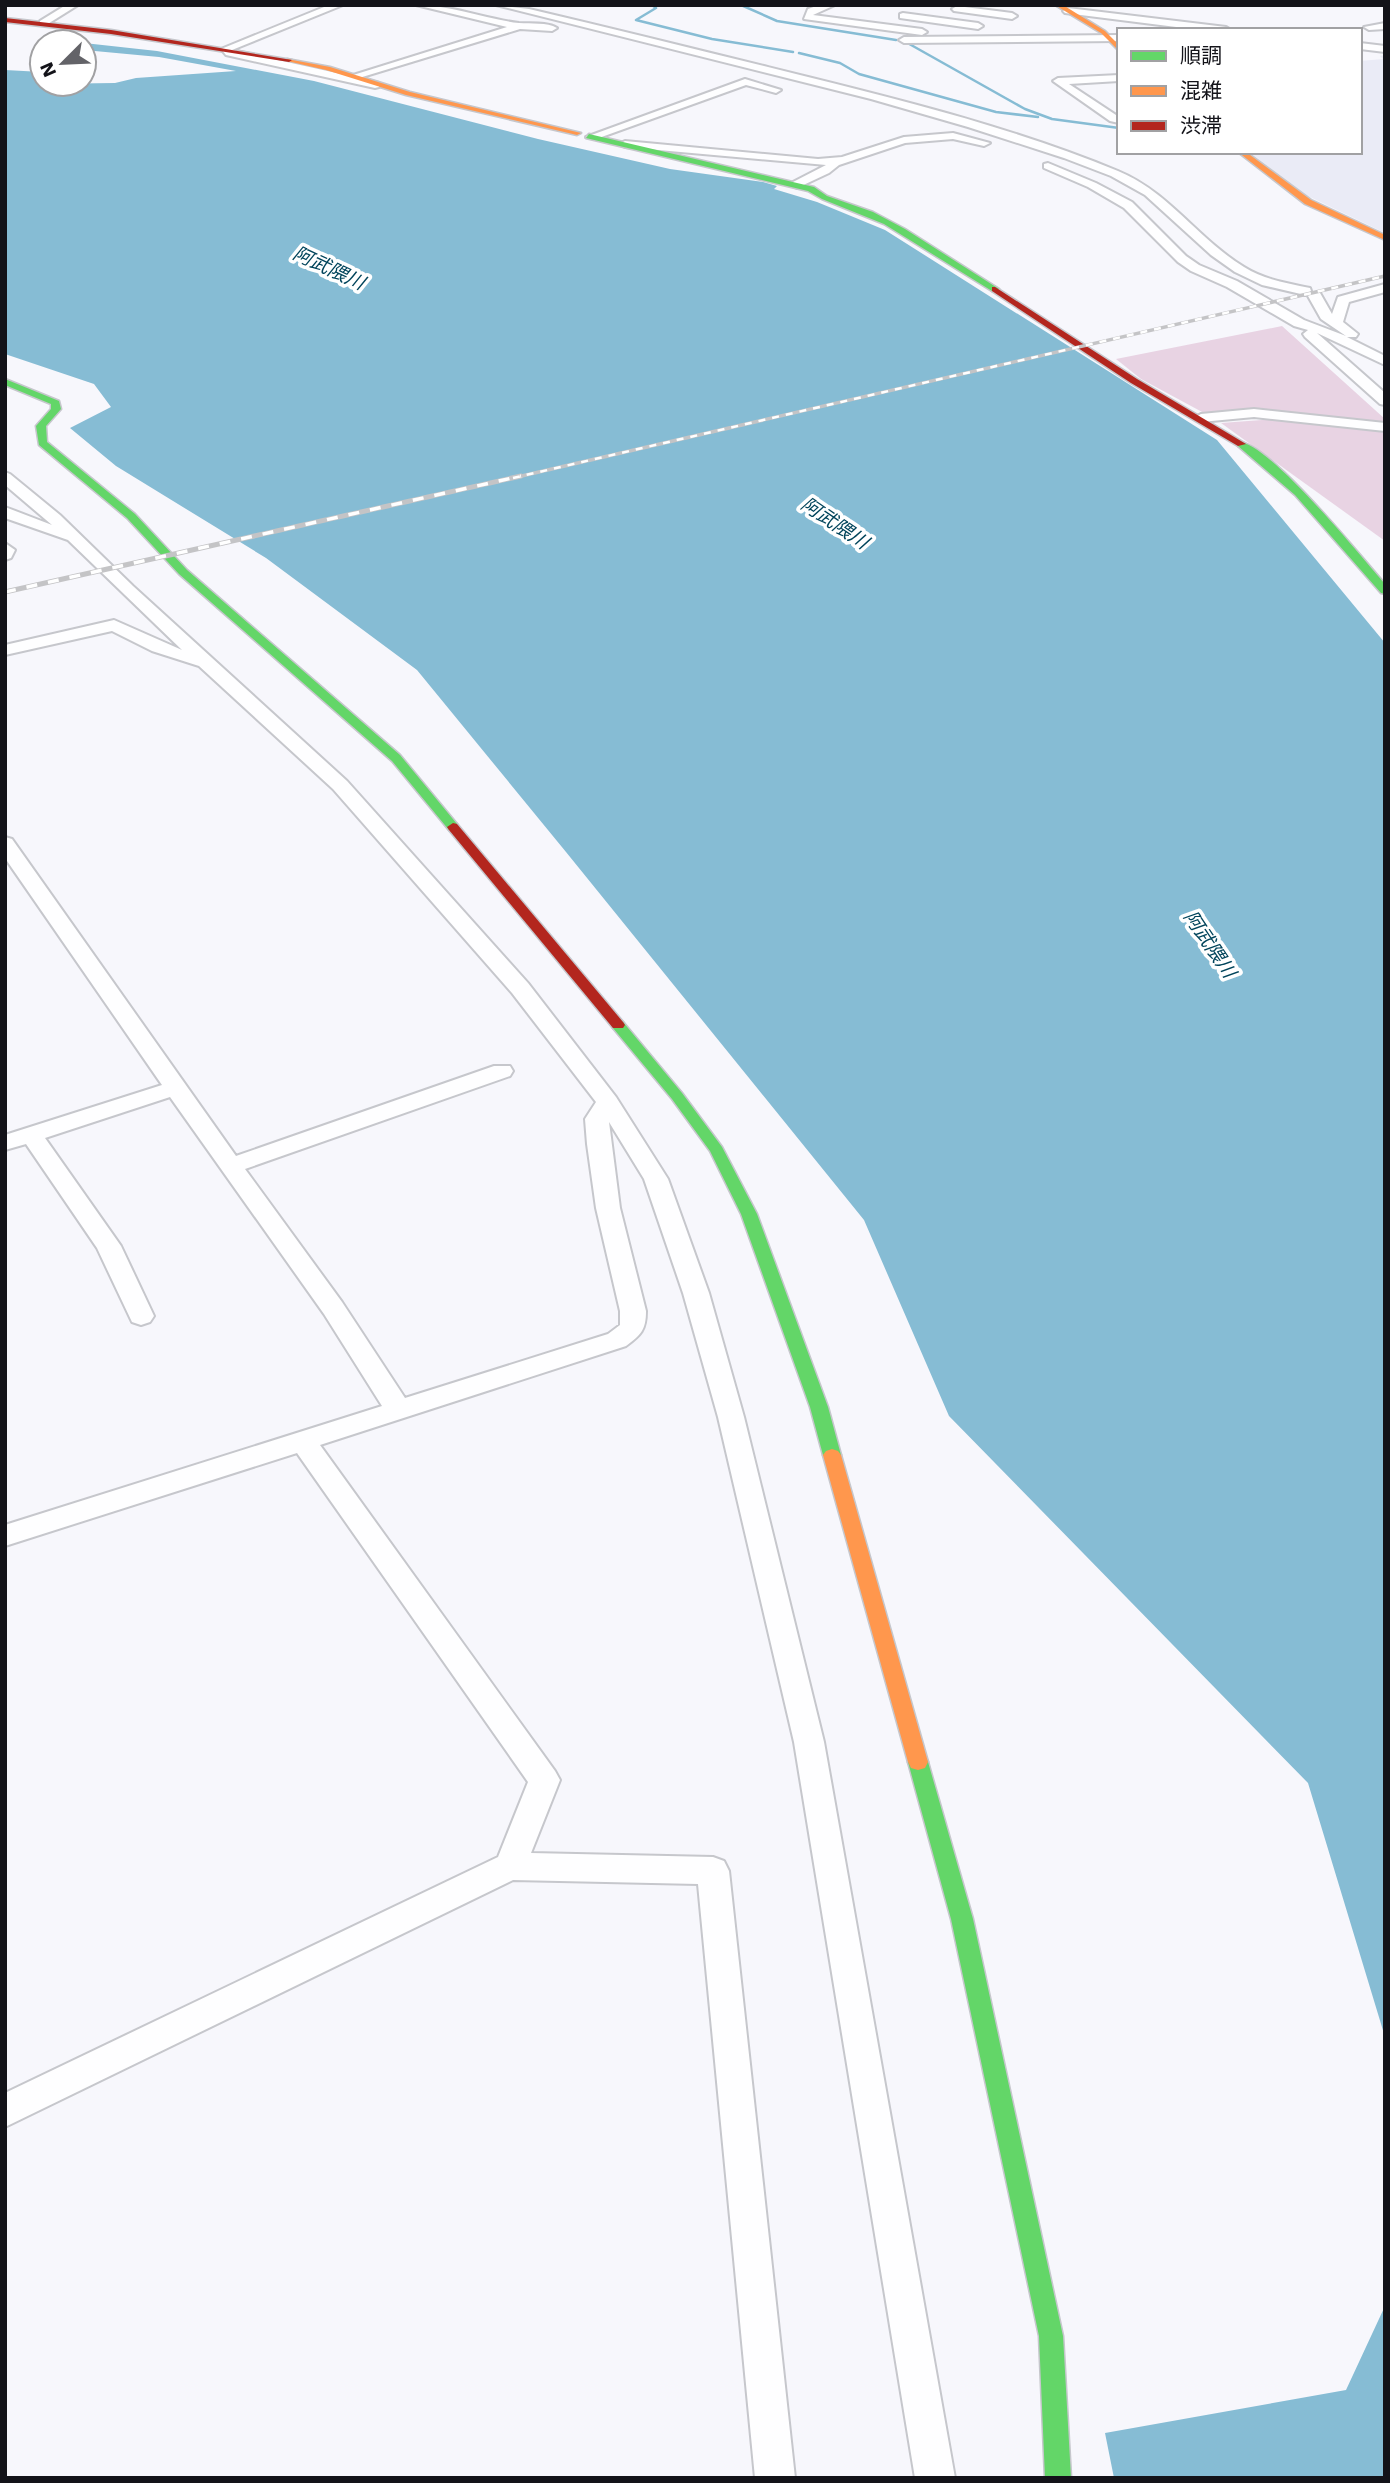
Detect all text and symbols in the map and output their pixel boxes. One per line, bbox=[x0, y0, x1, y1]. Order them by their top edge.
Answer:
north arrow bbox=[28, 28, 98, 98]
legend bbox=[1117, 28, 1362, 154]
text: 順調 bbox=[1180, 43, 1222, 68]
text: N bbox=[35, 59, 61, 81]
text: 混雑 bbox=[1180, 78, 1222, 103]
text: 渋滞 bbox=[1180, 113, 1222, 138]
water label: 阿武隈川 bbox=[290, 242, 370, 295]
water label: 阿武隈川 bbox=[797, 492, 875, 555]
water label: 阿武隈川 bbox=[1179, 906, 1242, 984]

